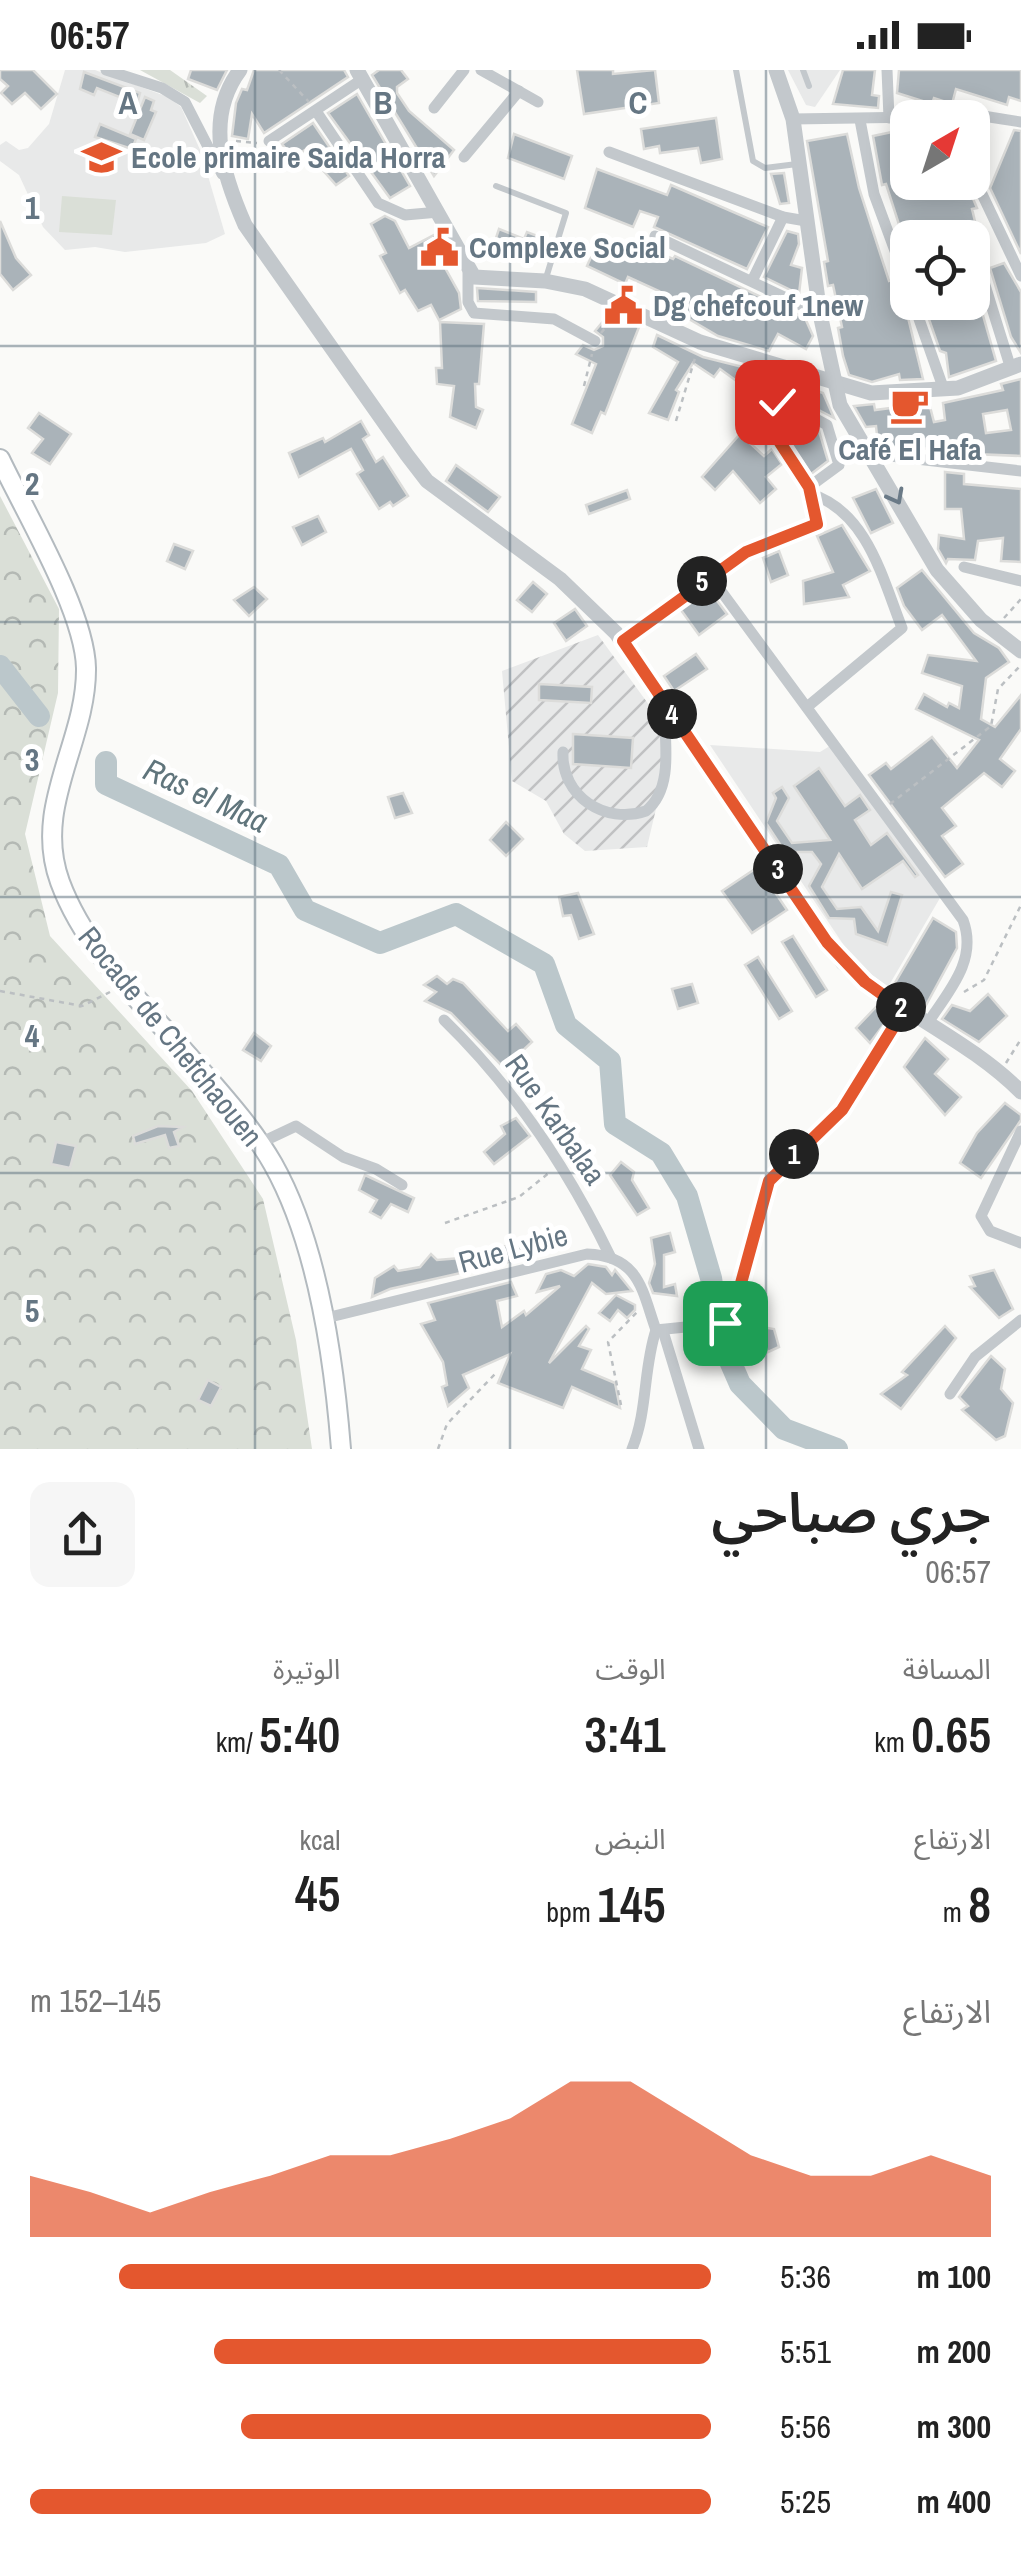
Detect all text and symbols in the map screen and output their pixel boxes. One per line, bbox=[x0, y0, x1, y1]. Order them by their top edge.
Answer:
text: 06:57 bbox=[50, 10, 130, 61]
text: A bbox=[119, 81, 138, 124]
text: B bbox=[374, 81, 392, 124]
text: C bbox=[629, 81, 647, 124]
north arrow bbox=[890, 100, 990, 200]
map controls bbox=[890, 100, 990, 320]
school or university icon: Ecole primaire Saida Horra bbox=[80, 136, 122, 178]
place label: Ecole primaire Saida Horra bbox=[131, 137, 446, 177]
text: 1 bbox=[25, 186, 40, 229]
button: locate bbox=[890, 220, 990, 320]
public building icon: Complexe Social bbox=[418, 226, 460, 268]
place label: Complexe Social bbox=[469, 227, 666, 267]
public building icon: Dg chefcouf 1new bbox=[602, 284, 644, 326]
place label: Dg chefcouf 1new bbox=[653, 285, 864, 325]
pin bbox=[735, 360, 820, 445]
icon: check bbox=[750, 375, 805, 430]
cafe icon: Café El Hafa bbox=[889, 384, 931, 426]
place label: Café El Hafa bbox=[838, 429, 982, 469]
text: 2 bbox=[25, 462, 39, 505]
one-way arrow bbox=[883, 486, 903, 504]
pin: 5 bbox=[677, 556, 727, 606]
text: 5 bbox=[696, 562, 708, 600]
pin: 4 bbox=[647, 689, 697, 739]
text: 4 bbox=[666, 695, 678, 733]
text: 3 bbox=[25, 738, 39, 781]
water label: Ras el Maa bbox=[137, 747, 275, 843]
pin: 3 bbox=[753, 844, 803, 894]
text: 3 bbox=[772, 850, 784, 888]
street label: Rocade de Chefchaouen bbox=[70, 918, 272, 1154]
pin: 2 bbox=[876, 982, 926, 1032]
text: 2 bbox=[895, 988, 907, 1026]
text: 4 bbox=[25, 1014, 40, 1057]
street label: Rue Karbalaa bbox=[496, 1046, 616, 1192]
pin: 1 bbox=[769, 1129, 819, 1179]
text: 1 bbox=[788, 1135, 800, 1173]
street label: Rue Lybie bbox=[454, 1214, 572, 1282]
pin bbox=[683, 1281, 768, 1366]
text: 5 bbox=[25, 1289, 39, 1332]
icon: arrive bbox=[698, 1296, 753, 1351]
text: جري صباحي bbox=[711, 1475, 991, 1549]
button: share bbox=[30, 1482, 135, 1587]
text: 06:57 bbox=[925, 1550, 991, 1593]
text: الوتيرة bbox=[273, 1650, 340, 1688]
text: الوقت bbox=[595, 1650, 666, 1688]
text: المسافة bbox=[903, 1650, 991, 1688]
text: 5:40 bbox=[259, 1700, 340, 1768]
text: 3:41 bbox=[584, 1700, 666, 1768]
text: 0.65 bbox=[911, 1700, 991, 1768]
text: /km bbox=[216, 1723, 259, 1761]
text: km bbox=[874, 1723, 911, 1761]
text: النبض bbox=[595, 1820, 666, 1858]
text: الارتفاع bbox=[914, 1820, 991, 1858]
text: kcal bbox=[300, 1821, 340, 1859]
text: 45 bbox=[295, 1859, 340, 1927]
text: 145 bbox=[597, 1870, 666, 1938]
text: 8 bbox=[968, 1870, 991, 1938]
text: bpm bbox=[546, 1893, 597, 1931]
text: m bbox=[943, 1893, 968, 1931]
text: 145–152 m bbox=[30, 1979, 161, 2022]
text: الارتفاع bbox=[903, 1990, 991, 2033]
text: 5:36 bbox=[780, 2255, 831, 2298]
text: 100 m bbox=[917, 2255, 991, 2298]
text: 5:51 bbox=[780, 2330, 831, 2373]
text: 200 m bbox=[917, 2330, 991, 2373]
text: 5:56 bbox=[780, 2405, 831, 2448]
text: 300 m bbox=[917, 2405, 991, 2448]
text: 5:25 bbox=[780, 2480, 831, 2523]
text: 400 m bbox=[917, 2480, 991, 2523]

